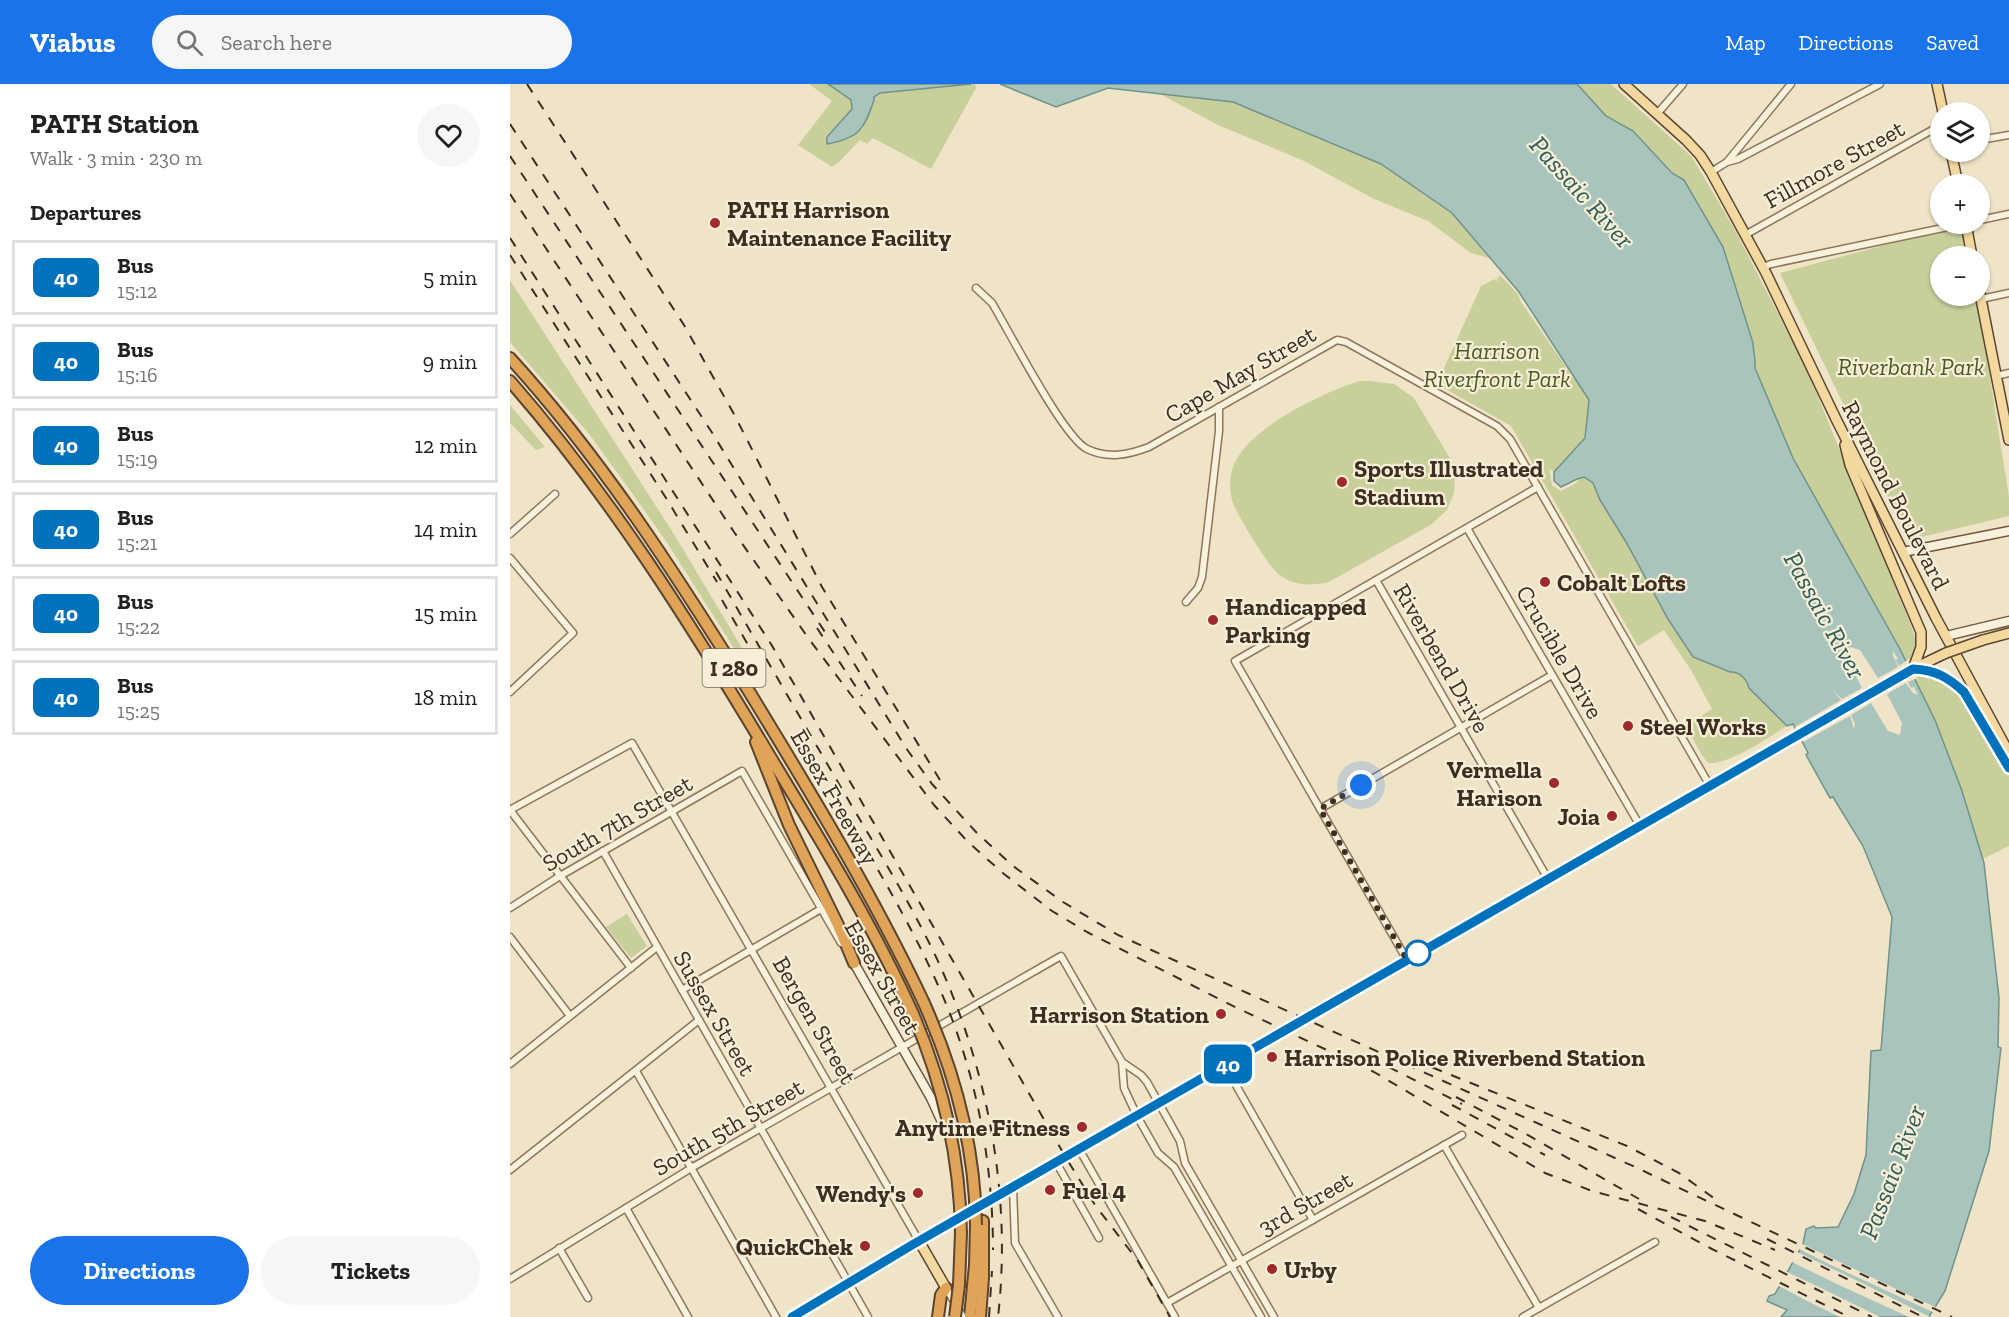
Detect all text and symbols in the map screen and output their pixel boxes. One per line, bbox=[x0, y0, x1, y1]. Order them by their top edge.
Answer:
search box bbox=[152, 15, 572, 69]
text: Viabus bbox=[30, 26, 116, 59]
icon: search bbox=[173, 26, 206, 59]
text: Search here bbox=[221, 29, 332, 56]
text: Map bbox=[1726, 30, 1766, 55]
text: Directions bbox=[1799, 30, 1893, 55]
text: Saved bbox=[1926, 30, 1979, 55]
map controls bbox=[1930, 102, 1990, 306]
button: layers bbox=[1930, 102, 1990, 162]
button: heart bbox=[417, 104, 480, 167]
text: PATH Station bbox=[30, 107, 199, 140]
street label: Fillmore Street bbox=[1759, 113, 1909, 214]
water label: Passaic River bbox=[1523, 129, 1641, 255]
text: Walk · 3 min · 230 m bbox=[30, 146, 202, 170]
button: + bbox=[1930, 174, 1990, 234]
place label: PATH Harrison Maintenance Facility bbox=[727, 195, 951, 252]
text: Departures bbox=[30, 199, 141, 226]
marker: PATH Harrison Maintenance Facility bbox=[708, 216, 722, 230]
button: − bbox=[1930, 246, 1990, 306]
text: Bus bbox=[117, 252, 154, 279]
text: 5 min bbox=[423, 264, 477, 291]
text: 40 bbox=[54, 265, 78, 290]
text: 15:12 bbox=[117, 279, 157, 303]
street label: Cape May Street bbox=[1159, 319, 1321, 429]
text: Bus bbox=[117, 336, 154, 363]
park label: Harrison Riverfront Park bbox=[1423, 336, 1571, 393]
text: 9 min bbox=[423, 348, 477, 375]
text: 40 bbox=[54, 349, 78, 374]
park label: Riverbank Park bbox=[1838, 352, 1985, 381]
text: 15:16 bbox=[117, 363, 158, 387]
street label: Raymond Boulevard bbox=[1836, 396, 1956, 594]
text: Bus bbox=[117, 420, 154, 447]
text: 12 min bbox=[414, 432, 477, 459]
text: 40 bbox=[54, 433, 78, 458]
text: 15:19 bbox=[117, 447, 158, 471]
place label: Sports Illustrated Stadium bbox=[1354, 454, 1544, 511]
marker: Sports Illustrated Stadium bbox=[1335, 475, 1349, 489]
text: Bus bbox=[117, 504, 154, 531]
text: 14 min bbox=[414, 516, 477, 543]
text: 40 bbox=[54, 517, 78, 542]
text: 15:21 bbox=[117, 531, 157, 555]
water label: Passaic River bbox=[1777, 546, 1873, 684]
place label: Cobalt Lofts bbox=[1557, 568, 1686, 597]
marker: Cobalt Lofts bbox=[1538, 575, 1552, 589]
street label: Riverbend Drive bbox=[1388, 578, 1496, 738]
street label: Crucible Drive bbox=[1510, 580, 1610, 724]
text: Bus bbox=[117, 588, 154, 615]
place label: Handicapped Parking bbox=[1225, 592, 1367, 649]
text: 15 min bbox=[415, 600, 477, 627]
text: 40 bbox=[54, 601, 78, 626]
marker: Handicapped Parking bbox=[1206, 613, 1220, 627]
text: 15:22 bbox=[117, 615, 160, 639]
road number: I 280 bbox=[702, 649, 766, 687]
text: Bus bbox=[117, 672, 154, 699]
text: 18 min bbox=[414, 684, 477, 711]
text: 40 bbox=[54, 685, 78, 710]
text: 15:25 bbox=[117, 699, 160, 723]
place label: Steel Works bbox=[1640, 712, 1766, 741]
marker: Steel Works bbox=[1621, 719, 1635, 733]
street label: Essex Freeway bbox=[785, 724, 886, 870]
place label: Vermella Harison bbox=[1447, 755, 1542, 812]
street label: South 7th Street bbox=[537, 768, 697, 878]
your location bbox=[1346, 770, 1376, 800]
marker: Vermella Harison bbox=[1547, 776, 1561, 790]
place label: Joia bbox=[1557, 802, 1600, 831]
marker: Joia bbox=[1605, 809, 1619, 823]
street label: Essex Street bbox=[839, 915, 927, 1039]
unlabelled marker bbox=[1405, 940, 1431, 966]
street label: Sussex Street bbox=[668, 945, 762, 1081]
street label: Bergen Street bbox=[767, 951, 863, 1089]
place label: Harrison Station bbox=[1030, 1000, 1209, 1029]
marker: Harrison Station bbox=[1214, 1007, 1228, 1021]
place label: Harrison Police Riverbend Station bbox=[1284, 1043, 1645, 1072]
line badge: 40 bbox=[1201, 1044, 1255, 1084]
marker: Harrison Police Riverbend Station bbox=[1265, 1050, 1279, 1064]
text: 40 bbox=[1216, 1052, 1240, 1077]
street label: South 5th Street bbox=[647, 1072, 809, 1182]
water label: Passaic River bbox=[1852, 1101, 1932, 1243]
place label: Anytime Fitness bbox=[895, 1113, 1070, 1142]
marker: Anytime Fitness bbox=[1075, 1120, 1089, 1134]
street label: 3rd Street bbox=[1253, 1164, 1357, 1241]
place label: Fuel 4 bbox=[1062, 1176, 1127, 1205]
place label: Wendy's bbox=[816, 1179, 906, 1208]
marker: Fuel 4 bbox=[1043, 1183, 1057, 1197]
marker: Wendy's bbox=[911, 1186, 925, 1200]
place label: QuickChek bbox=[736, 1232, 853, 1261]
button: Directions bbox=[30, 1236, 249, 1305]
button: Tickets bbox=[261, 1236, 480, 1305]
marker: QuickChek bbox=[858, 1239, 872, 1253]
place label: Urby bbox=[1284, 1255, 1337, 1284]
marker: Urby bbox=[1265, 1262, 1279, 1276]

